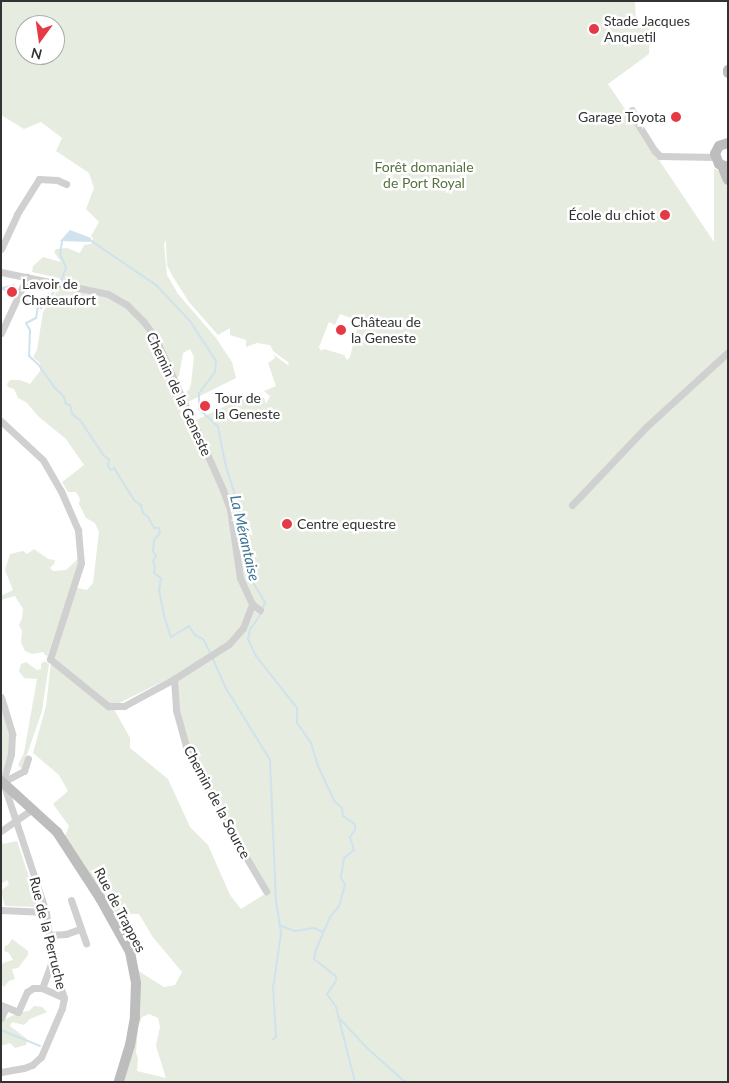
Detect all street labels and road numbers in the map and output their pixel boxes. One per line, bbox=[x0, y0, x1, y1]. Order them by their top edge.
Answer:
street label: Chemin de la Geneste bbox=[143, 329, 215, 459]
street label: Chemin de la Source bbox=[180, 743, 254, 861]
street label: Rue de Trappes bbox=[91, 865, 149, 955]
street label: Rue de la Perruche bbox=[26, 875, 70, 991]

